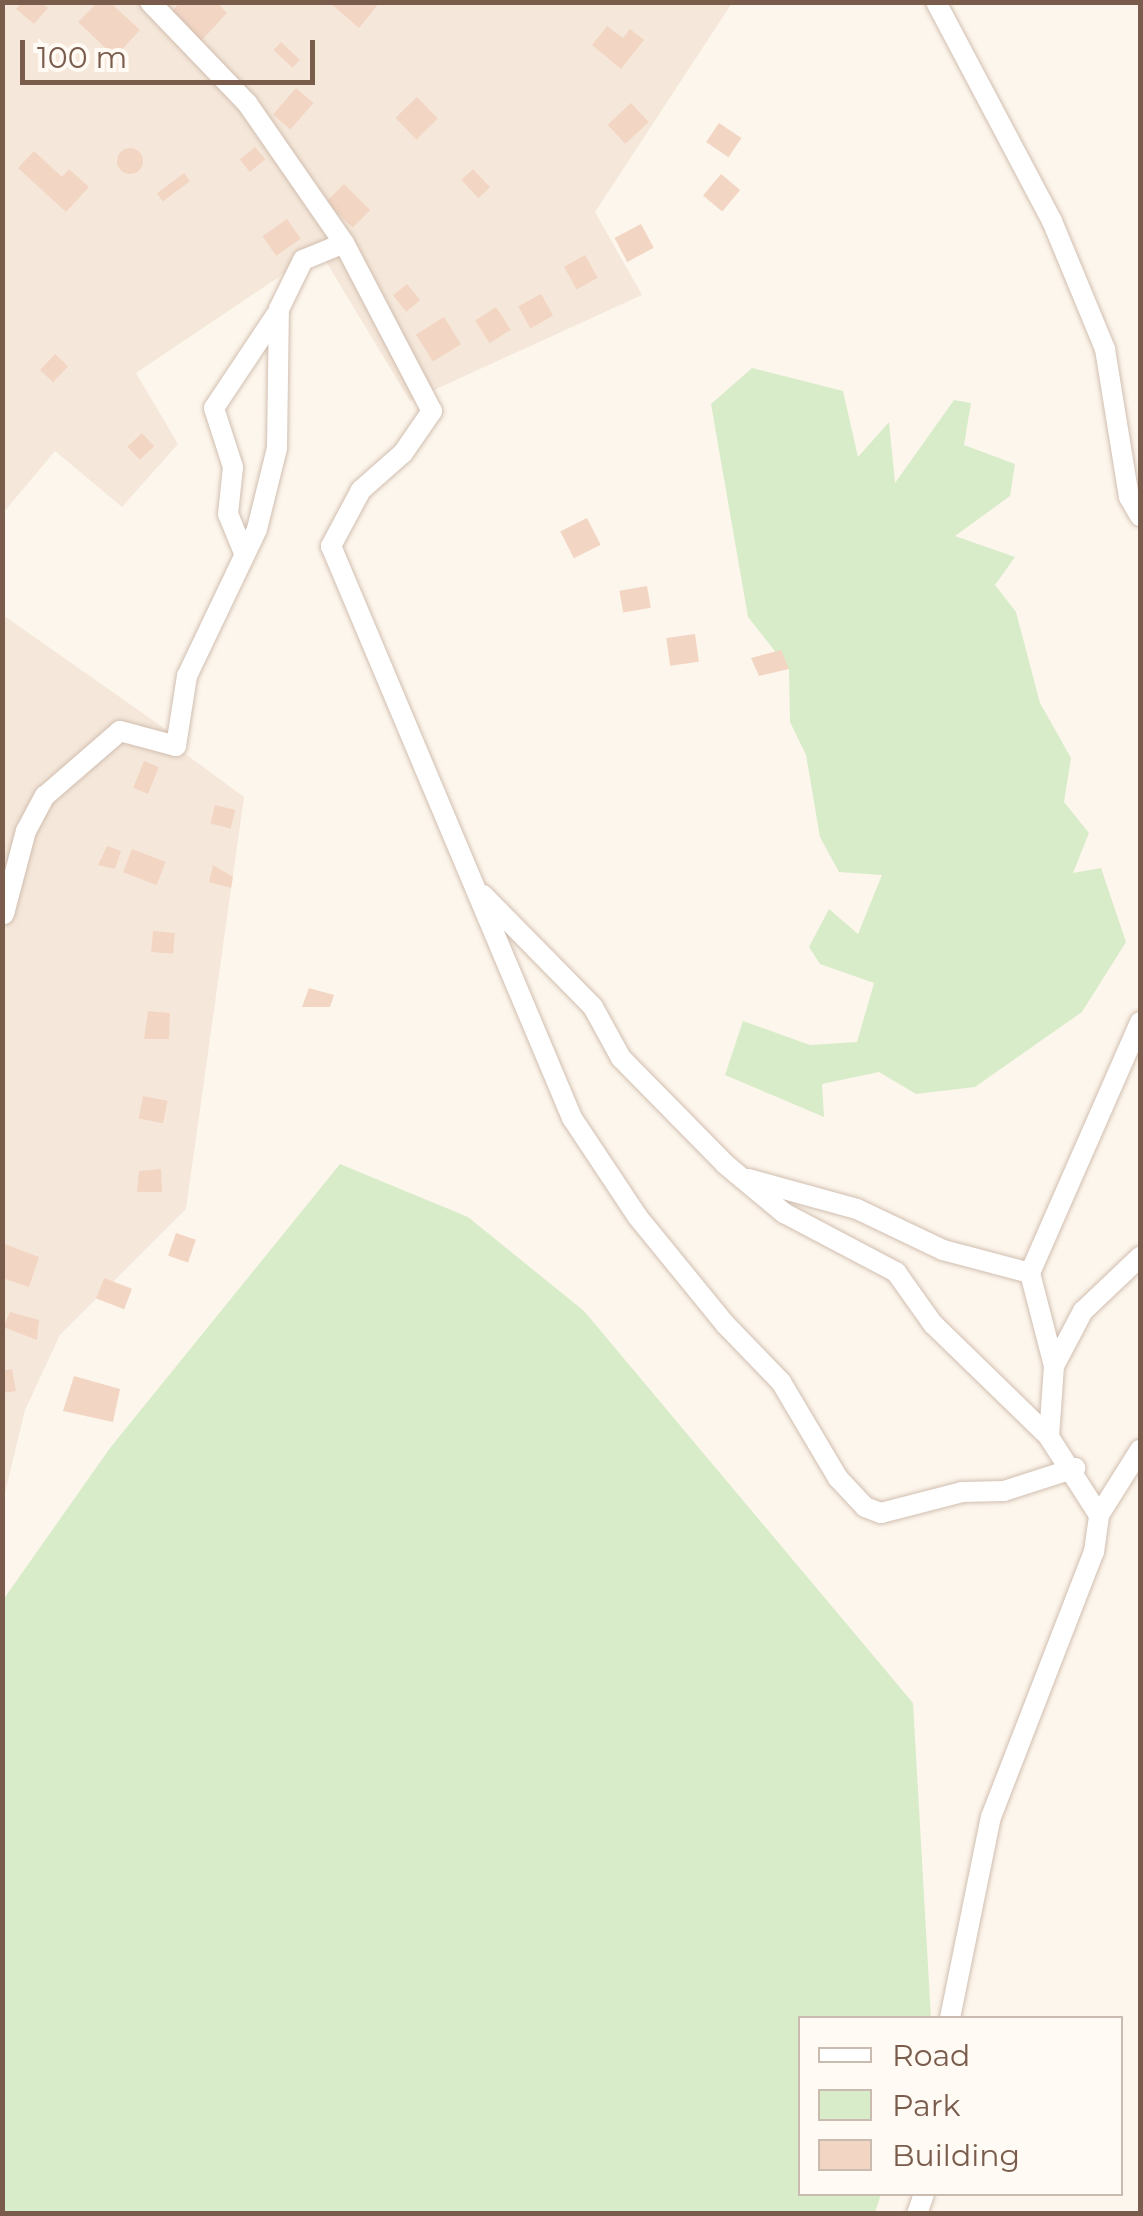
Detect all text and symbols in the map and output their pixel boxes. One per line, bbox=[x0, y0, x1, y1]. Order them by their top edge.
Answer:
scale bar bbox=[25, 20, 320, 82]
text: 100 m bbox=[37, 39, 127, 76]
legend bbox=[798, 2016, 1123, 2196]
text: Road bbox=[892, 2037, 970, 2074]
text: Park bbox=[892, 2087, 961, 2124]
text: Building bbox=[892, 2137, 1020, 2174]

